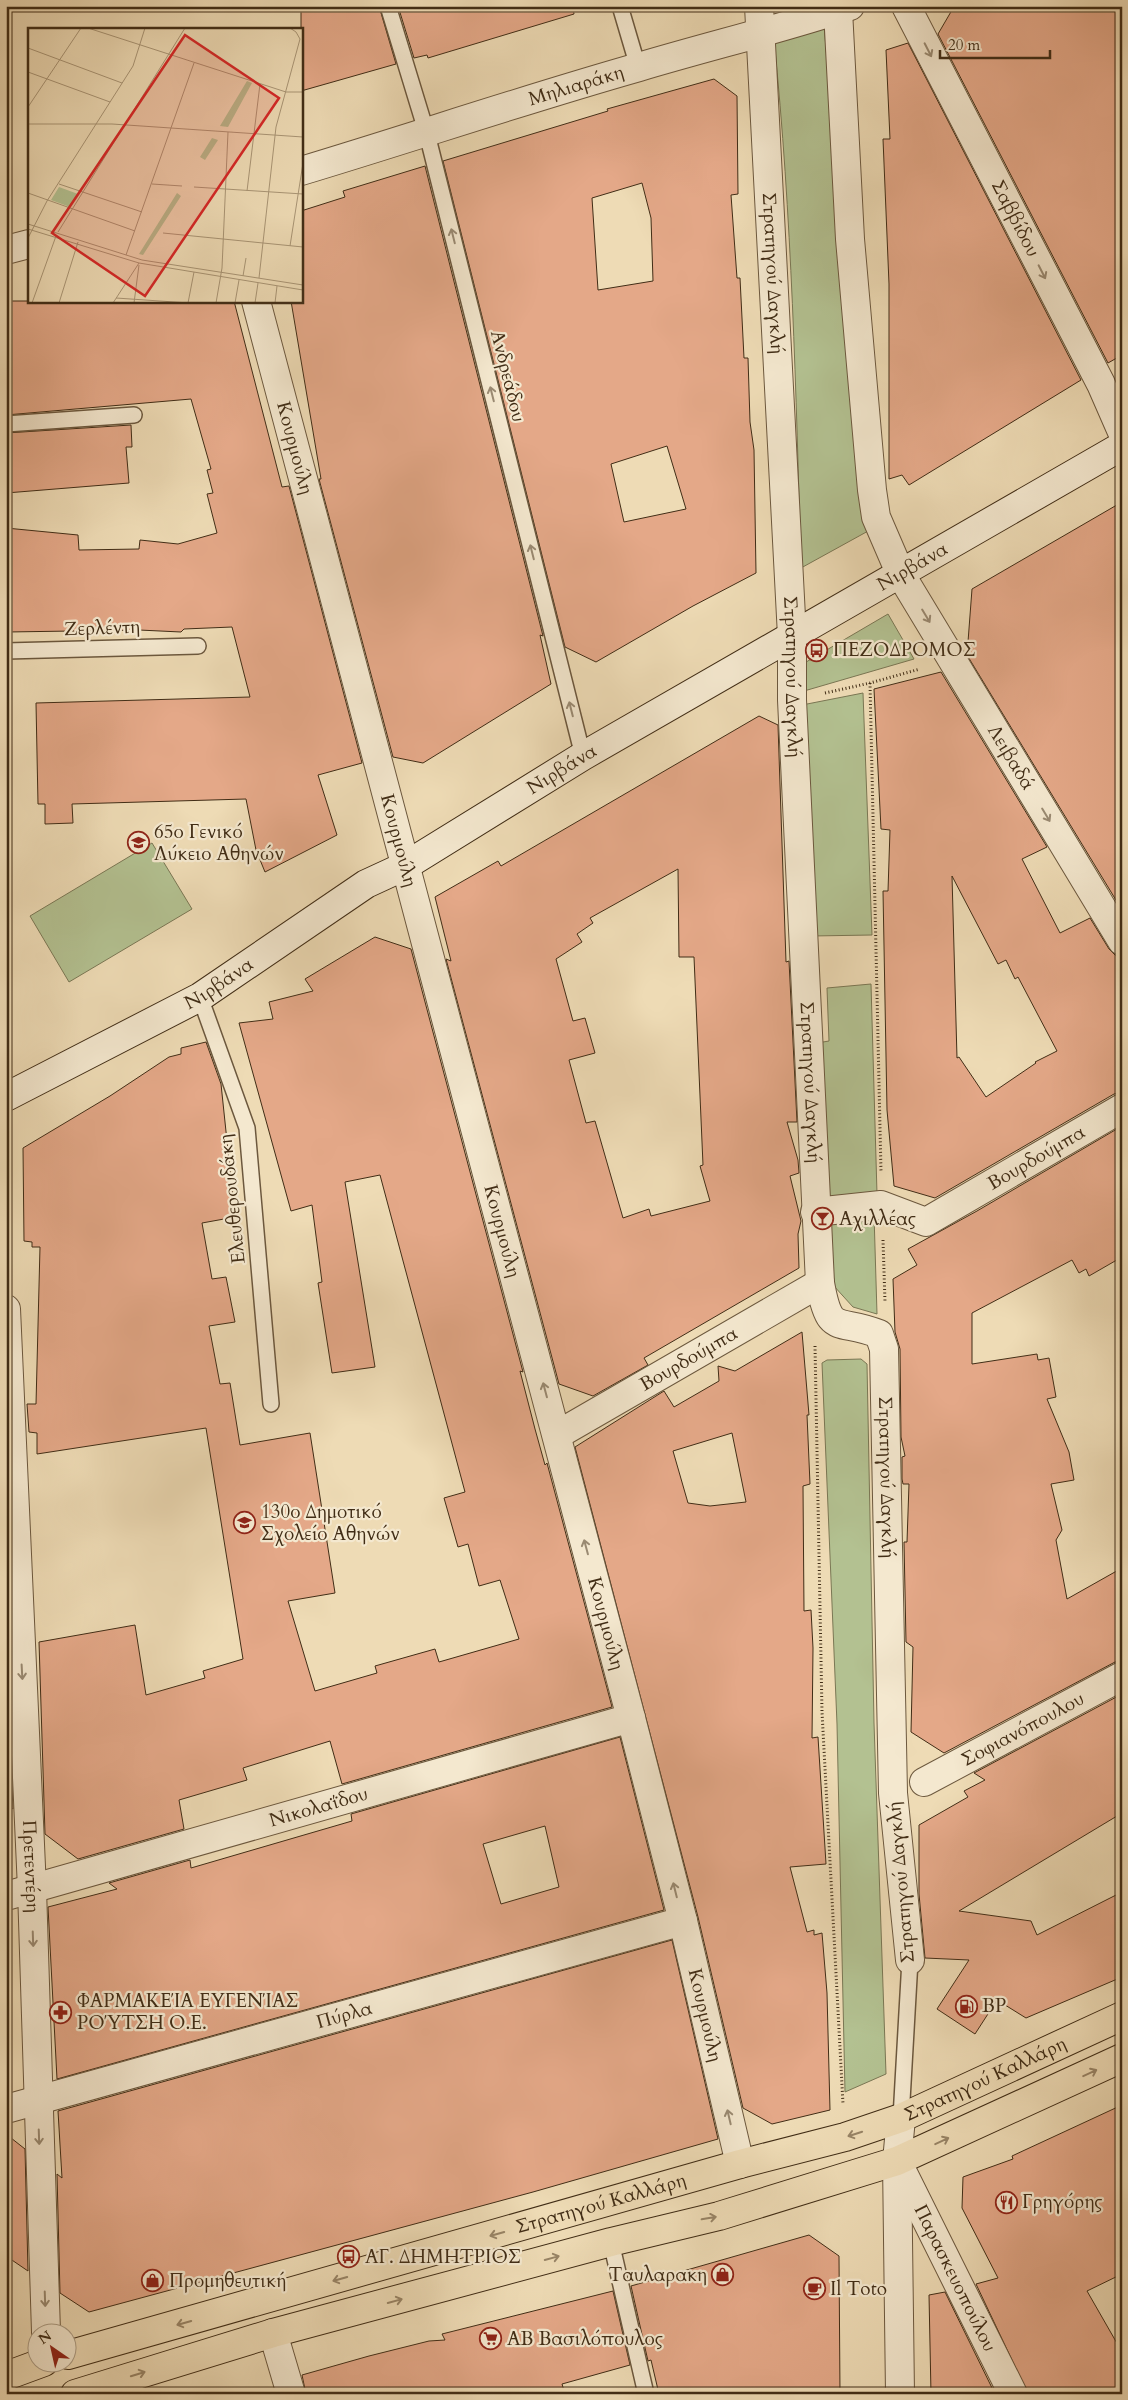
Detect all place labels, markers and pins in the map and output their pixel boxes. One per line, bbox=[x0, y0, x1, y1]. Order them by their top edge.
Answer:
place label: ΠΕΖΟΔΡΟΜΟΣ bbox=[833, 637, 976, 663]
bus stop icon: ΠΕΖΟΔΡΟΜΟΣ bbox=[805, 638, 829, 662]
place label: 65ο Γενικό Λύκειο Αθηνών bbox=[154, 819, 284, 867]
school or university icon: 65ο Γενικό Λύκειο Αθηνών bbox=[126, 831, 150, 855]
place label: Αχιλλέας bbox=[839, 1206, 916, 1232]
bar icon: Αχιλλέας bbox=[811, 1207, 835, 1231]
place label: 130ο Δημοτικό Σχολείο Αθηνών bbox=[261, 1499, 400, 1547]
school or university icon: 130ο Δημοτικό Σχολείο Αθηνών bbox=[233, 1511, 257, 1535]
place label: ΦΑΡΜΑΚΕΊΑ ΕΥΓΕΝΊΑΣ ΡΟΎΤΣΗ Ο.Ε. bbox=[77, 1988, 298, 2036]
place label: BP bbox=[982, 1993, 1006, 2019]
fuel station icon: BP bbox=[954, 1994, 978, 2018]
pharmacy icon: ΦΑΡΜΑΚΕΊΑ ΕΥΓΕΝΊΑΣ ΡΟΎΤΣΗ Ο.Ε. bbox=[49, 2000, 73, 2024]
place label: Γρηγόρης bbox=[1022, 2189, 1103, 2215]
restaurant icon: Γρηγόρης bbox=[994, 2190, 1018, 2214]
place label: ΑΓ. ΔΗΜΗΤΡΙΟΣ bbox=[365, 2244, 521, 2270]
bus stop icon: ΑΓ. ΔΗΜΗΤΡΙΟΣ bbox=[337, 2245, 361, 2269]
place label: Ταυλαρακη bbox=[608, 2262, 707, 2288]
shop icon: Ταυλαρακη bbox=[711, 2263, 735, 2287]
place label: Προμηθευτική bbox=[169, 2268, 287, 2294]
shop icon: Προμηθευτική bbox=[141, 2269, 165, 2293]
place label: Il Toto bbox=[830, 2276, 887, 2302]
cafe icon: Il Toto bbox=[802, 2277, 826, 2301]
place label: AB Βασιλόπουλος bbox=[507, 2326, 663, 2352]
supermarket icon: AB Βασιλόπουλος bbox=[479, 2327, 503, 2351]

